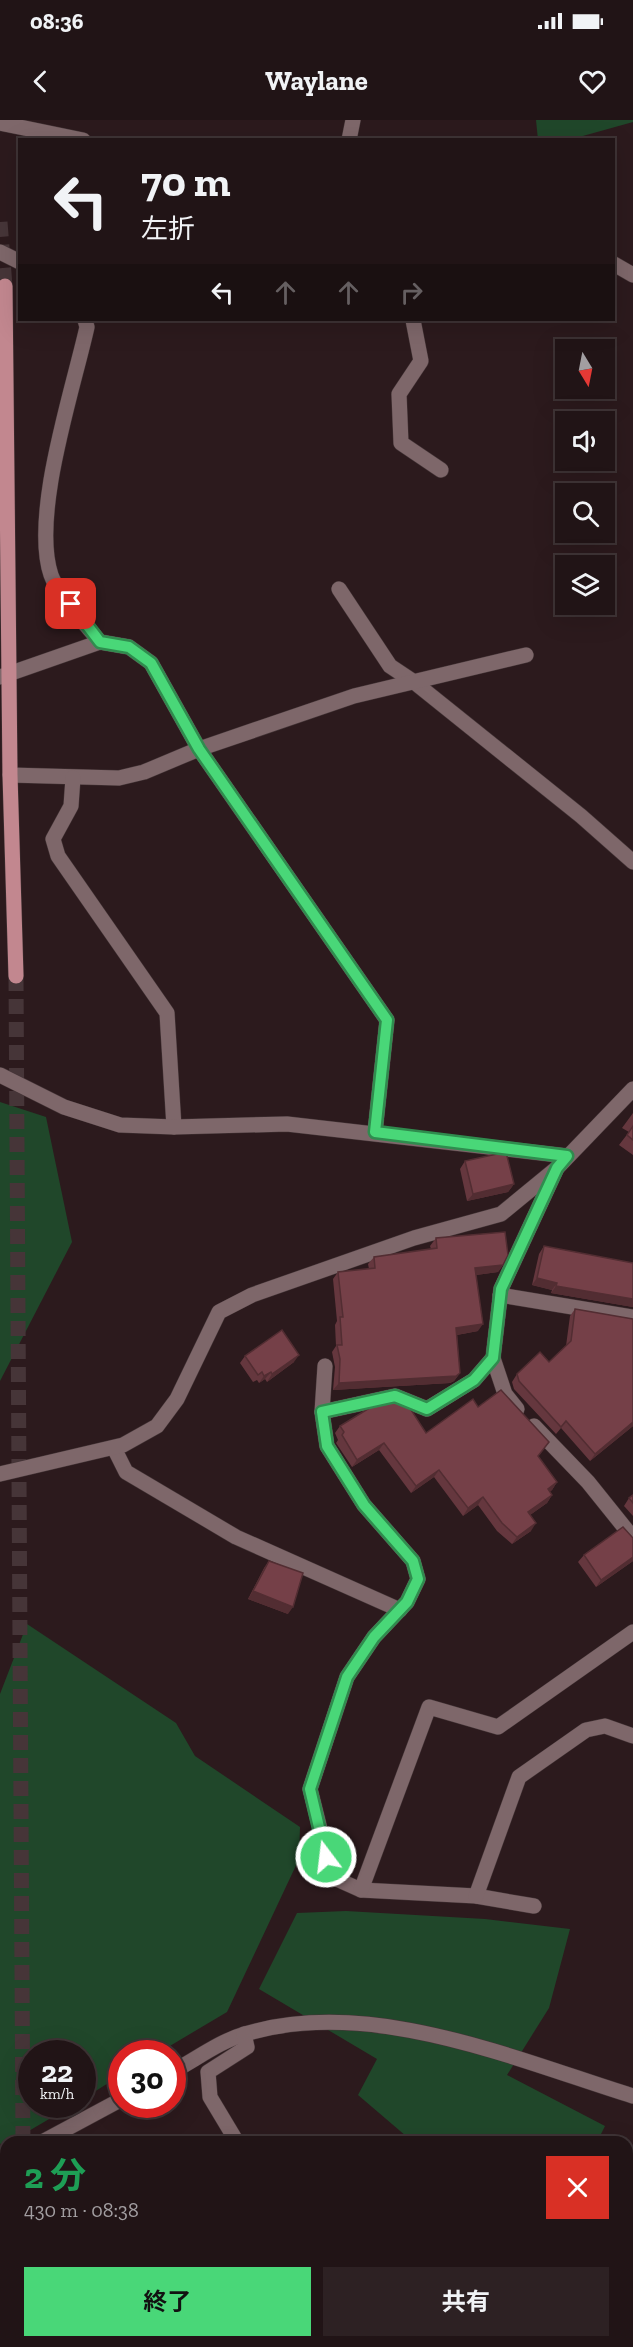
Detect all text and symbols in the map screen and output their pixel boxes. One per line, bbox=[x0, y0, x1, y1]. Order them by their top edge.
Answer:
text: 08:36 bbox=[30, 8, 84, 35]
icon: back bbox=[24, 65, 57, 98]
text: Waylane bbox=[265, 65, 368, 97]
icon: heart bbox=[576, 65, 609, 98]
text: 70 m bbox=[141, 156, 231, 207]
icon: left bbox=[42, 162, 120, 240]
text: 左折 bbox=[141, 213, 195, 245]
icon: left bbox=[206, 276, 239, 309]
icon: ahead bbox=[269, 276, 302, 309]
icon: ahead bbox=[332, 276, 365, 309]
icon: right bbox=[395, 276, 428, 309]
north arrow bbox=[555, 339, 615, 399]
map controls bbox=[555, 339, 615, 615]
button: sound bbox=[555, 411, 615, 471]
button: search bbox=[555, 483, 615, 543]
button: layers bbox=[555, 555, 615, 615]
pin bbox=[45, 578, 96, 629]
icon: arrive bbox=[54, 587, 87, 620]
position arrow bbox=[294, 1825, 358, 1889]
speed limit sign: 30 bbox=[108, 2040, 186, 2118]
text: 22 bbox=[41, 2054, 73, 2090]
text: km/h bbox=[40, 2085, 74, 2103]
text: 2 分 bbox=[24, 2154, 86, 2197]
button: close bbox=[546, 2156, 609, 2219]
text: 430 m · 08:38 bbox=[24, 2198, 139, 2222]
button: 終了 bbox=[24, 2267, 311, 2336]
button: 共有 bbox=[323, 2267, 609, 2336]

